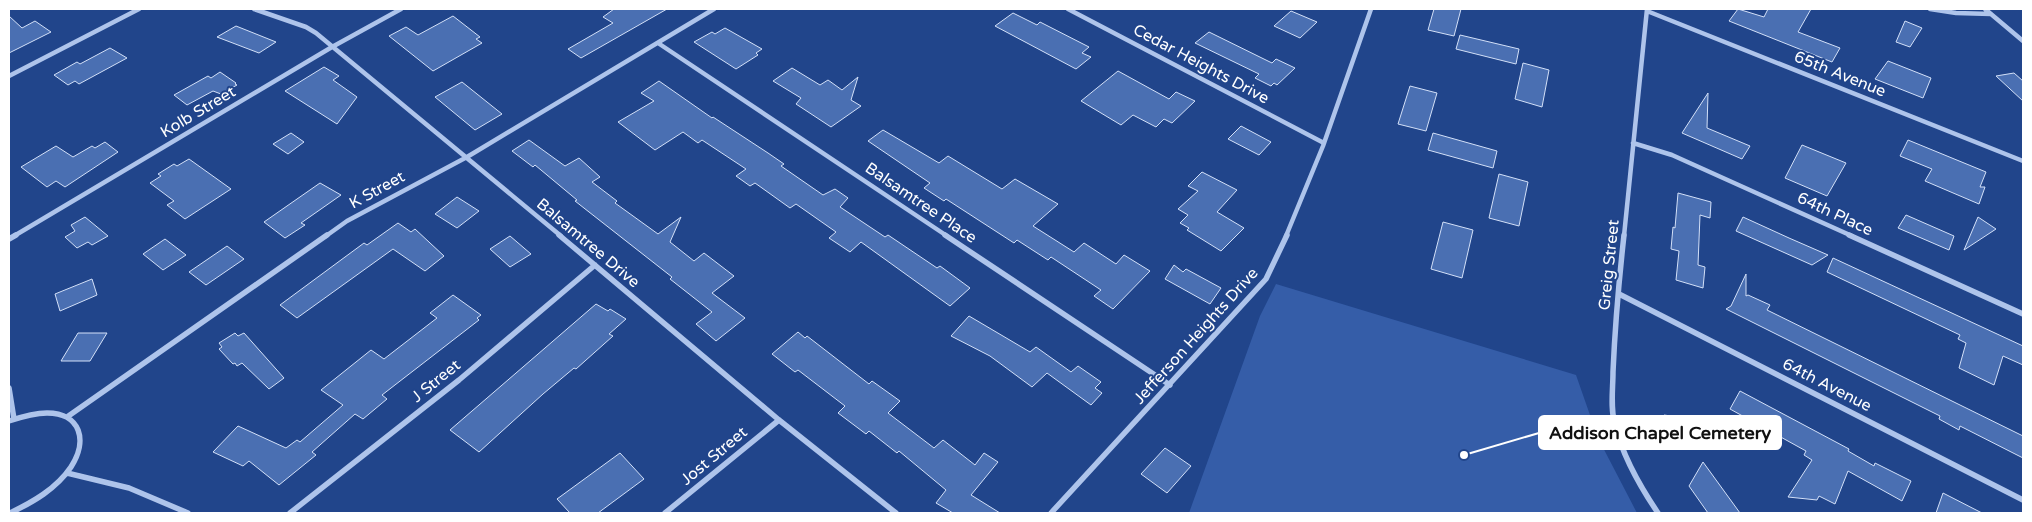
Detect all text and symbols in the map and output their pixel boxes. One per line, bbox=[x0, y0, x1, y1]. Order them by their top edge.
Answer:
street label: Cedar Heights Drive bbox=[1130, 20, 1272, 108]
street label: 65th Avenue bbox=[1791, 46, 1889, 102]
street label: Kolb Street bbox=[157, 82, 239, 142]
street label: Balsamtree Place bbox=[861, 158, 981, 248]
street label: K Street bbox=[346, 167, 408, 213]
street label: 64th Place bbox=[1794, 188, 1876, 240]
street label: Balsamtree Drive bbox=[532, 194, 644, 292]
street label: Greig Street bbox=[1594, 219, 1624, 311]
street label: Jefferson Heights Drive bbox=[1129, 264, 1263, 408]
street label: 64th Avenue bbox=[1779, 354, 1875, 416]
street label: J Street bbox=[407, 355, 465, 407]
callout: Addison Chapel Cemetery bbox=[1539, 416, 1781, 449]
street label: Jost Street bbox=[677, 422, 751, 490]
text: Addison Chapel Cemetery bbox=[1549, 422, 1772, 444]

